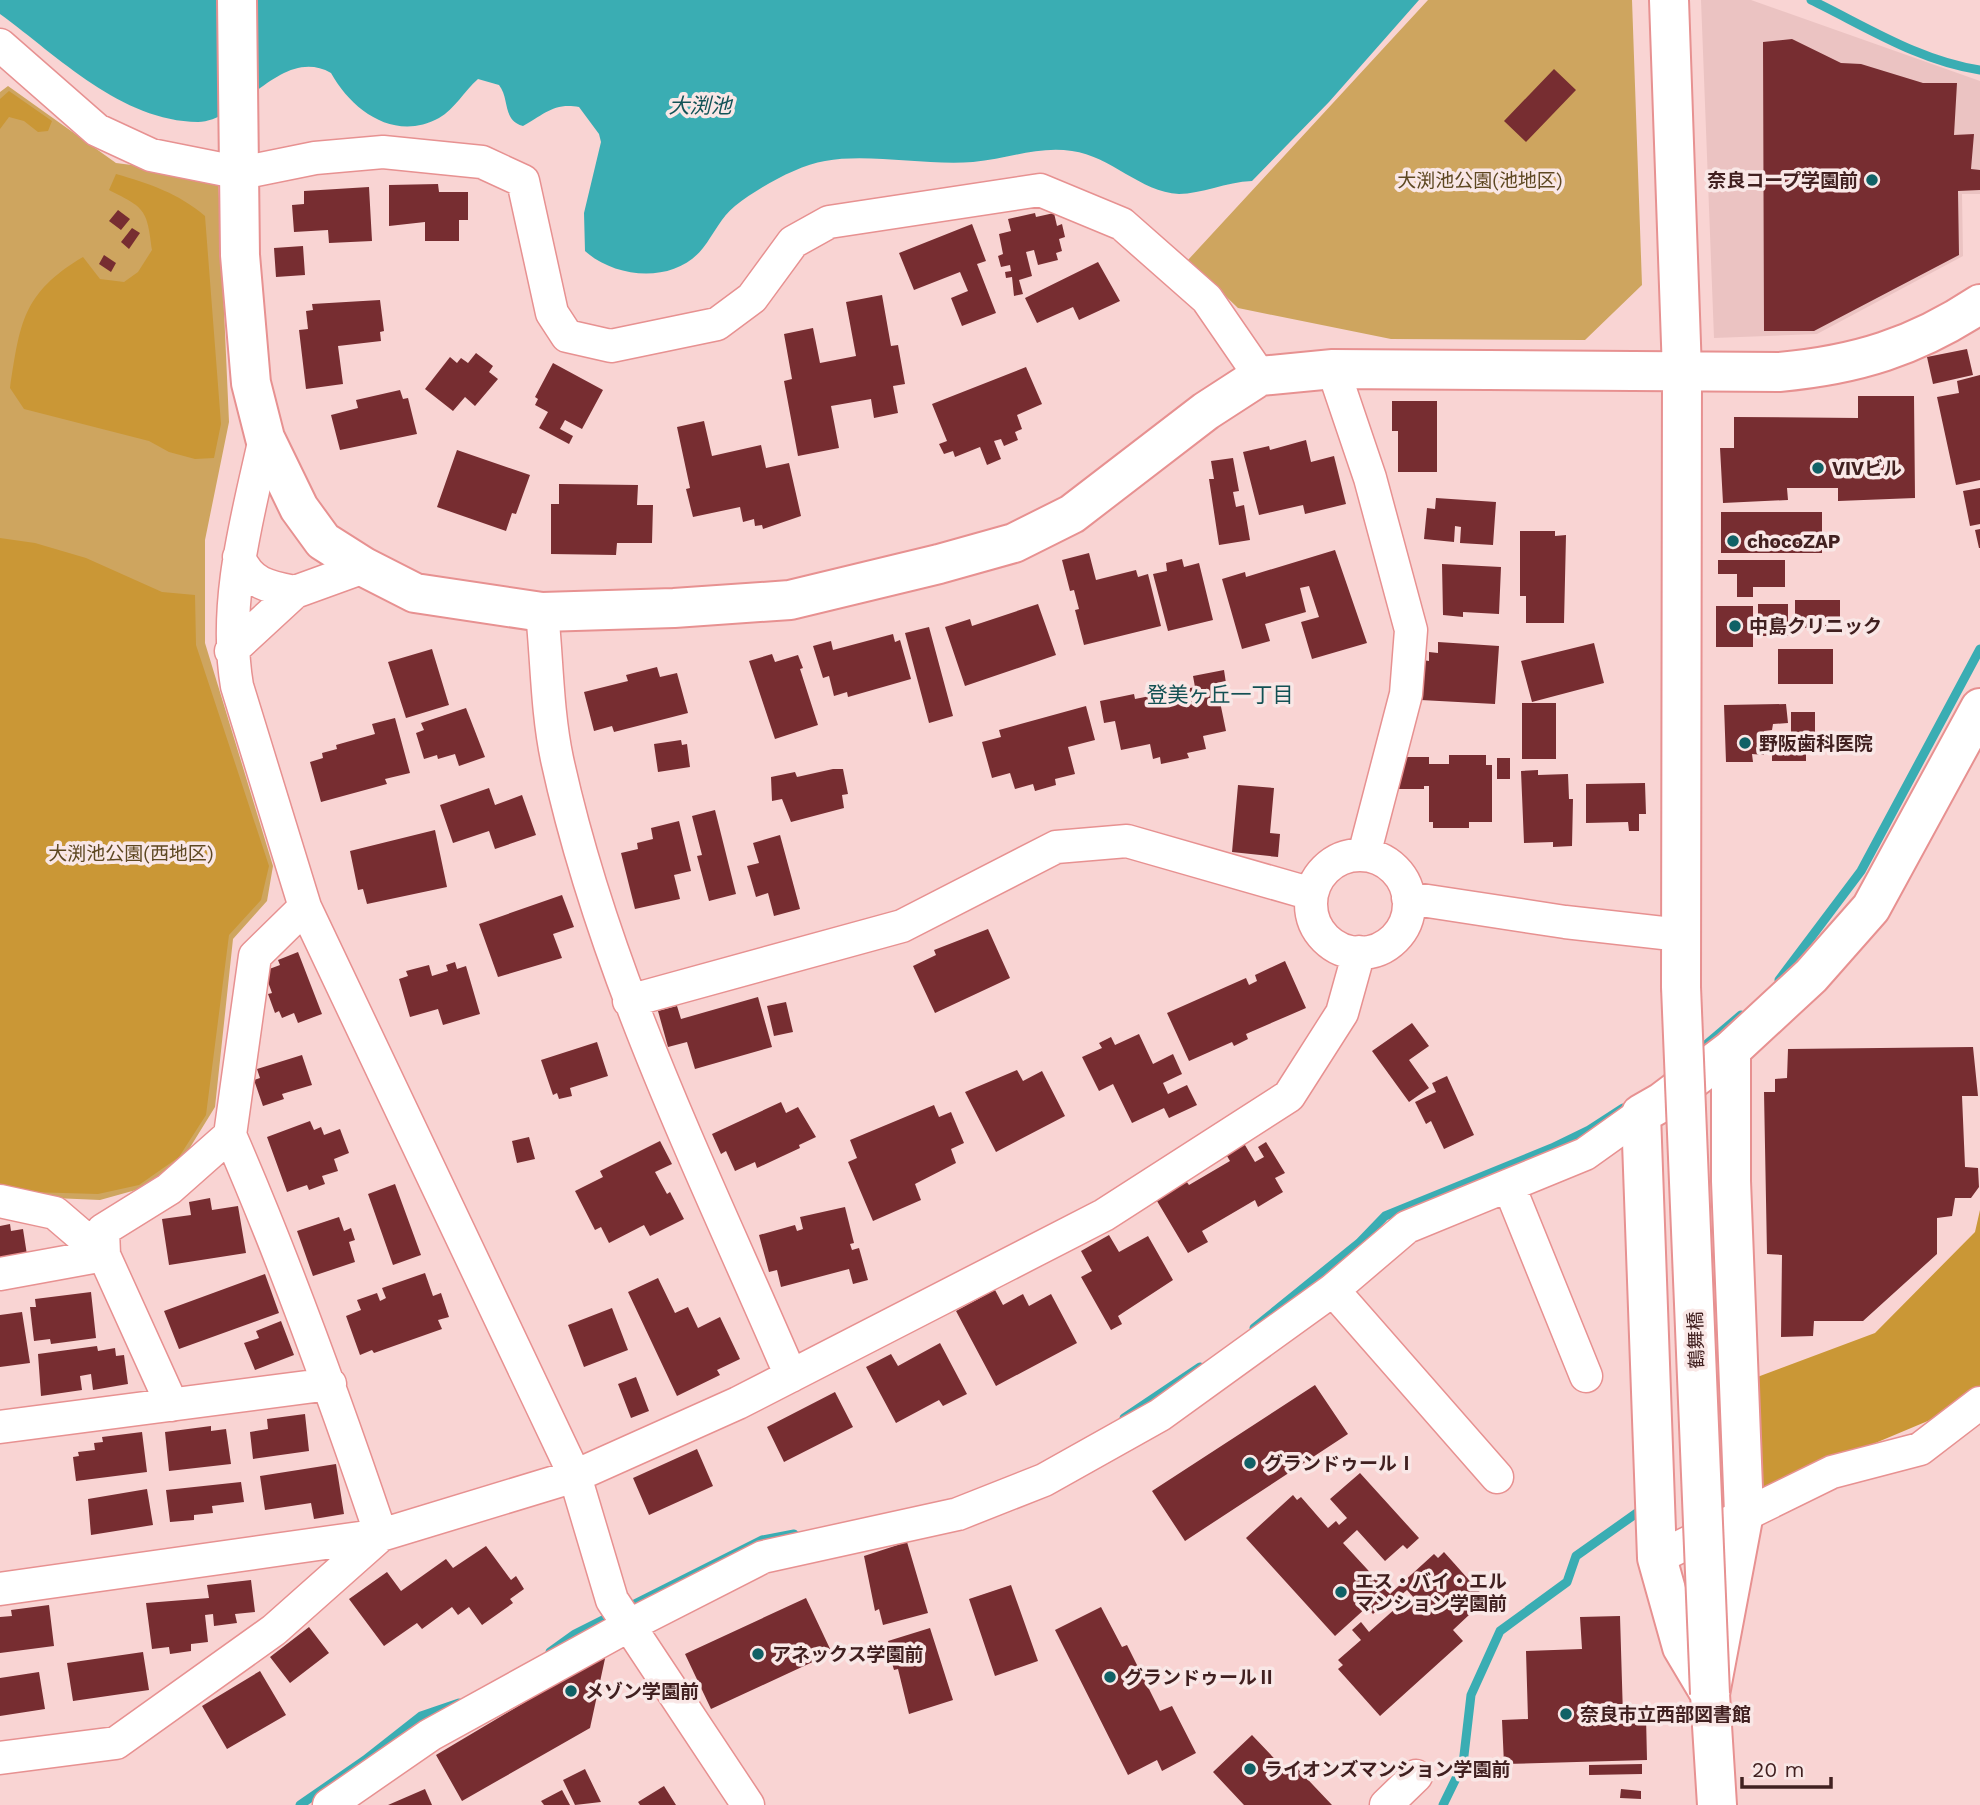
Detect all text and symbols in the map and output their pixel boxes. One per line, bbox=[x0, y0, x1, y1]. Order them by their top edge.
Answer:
water label: 大渕池 bbox=[669, 93, 733, 118]
park label: 大渕池公園(池地区) bbox=[1397, 169, 1563, 192]
place label: 奈良コープ学園前 bbox=[1707, 169, 1858, 192]
marker: 奈良コープ学園前 bbox=[1864, 172, 1880, 188]
place label: VIVビル bbox=[1832, 457, 1902, 480]
marker: VIVビル bbox=[1810, 460, 1826, 476]
place label: chocoZAP bbox=[1747, 530, 1841, 553]
marker: chocoZAP bbox=[1725, 533, 1741, 549]
place label: 中島クリニック bbox=[1749, 615, 1882, 638]
marker: 中島クリニック bbox=[1727, 618, 1743, 634]
district label: 登美ヶ丘一丁目 bbox=[1147, 682, 1294, 707]
place label: 野阪歯科医院 bbox=[1759, 732, 1873, 755]
marker: 野阪歯科医院 bbox=[1737, 735, 1753, 751]
park label: 大渕池公園(西地区) bbox=[48, 842, 214, 865]
street label: 鶴舞橋 bbox=[1684, 1311, 1708, 1369]
place label: グランドゥールⅠ bbox=[1264, 1452, 1416, 1475]
marker: グランドゥールⅠ bbox=[1242, 1455, 1258, 1471]
place label: エス・バイ・エル マンション学園前 bbox=[1355, 1570, 1507, 1615]
marker: エス・バイ・エル マンション学園前 bbox=[1333, 1584, 1349, 1600]
place label: アネックス学園前 bbox=[772, 1643, 923, 1666]
marker: アネックス学園前 bbox=[750, 1646, 766, 1662]
place label: グランドゥールⅡ bbox=[1124, 1666, 1276, 1689]
marker: グランドゥールⅡ bbox=[1102, 1669, 1118, 1685]
place label: メゾン学園前 bbox=[585, 1680, 699, 1703]
marker: メゾン学園前 bbox=[563, 1683, 579, 1699]
place label: 奈良市立西部図書館 bbox=[1580, 1703, 1751, 1726]
marker: 奈良市立西部図書館 bbox=[1558, 1706, 1574, 1722]
scale bar bbox=[1742, 1745, 1831, 1789]
text: 20 m bbox=[1752, 1757, 1804, 1782]
place label: ライオンズマンション学園前 bbox=[1264, 1758, 1511, 1781]
marker: ライオンズマンション学園前 bbox=[1242, 1761, 1258, 1777]

